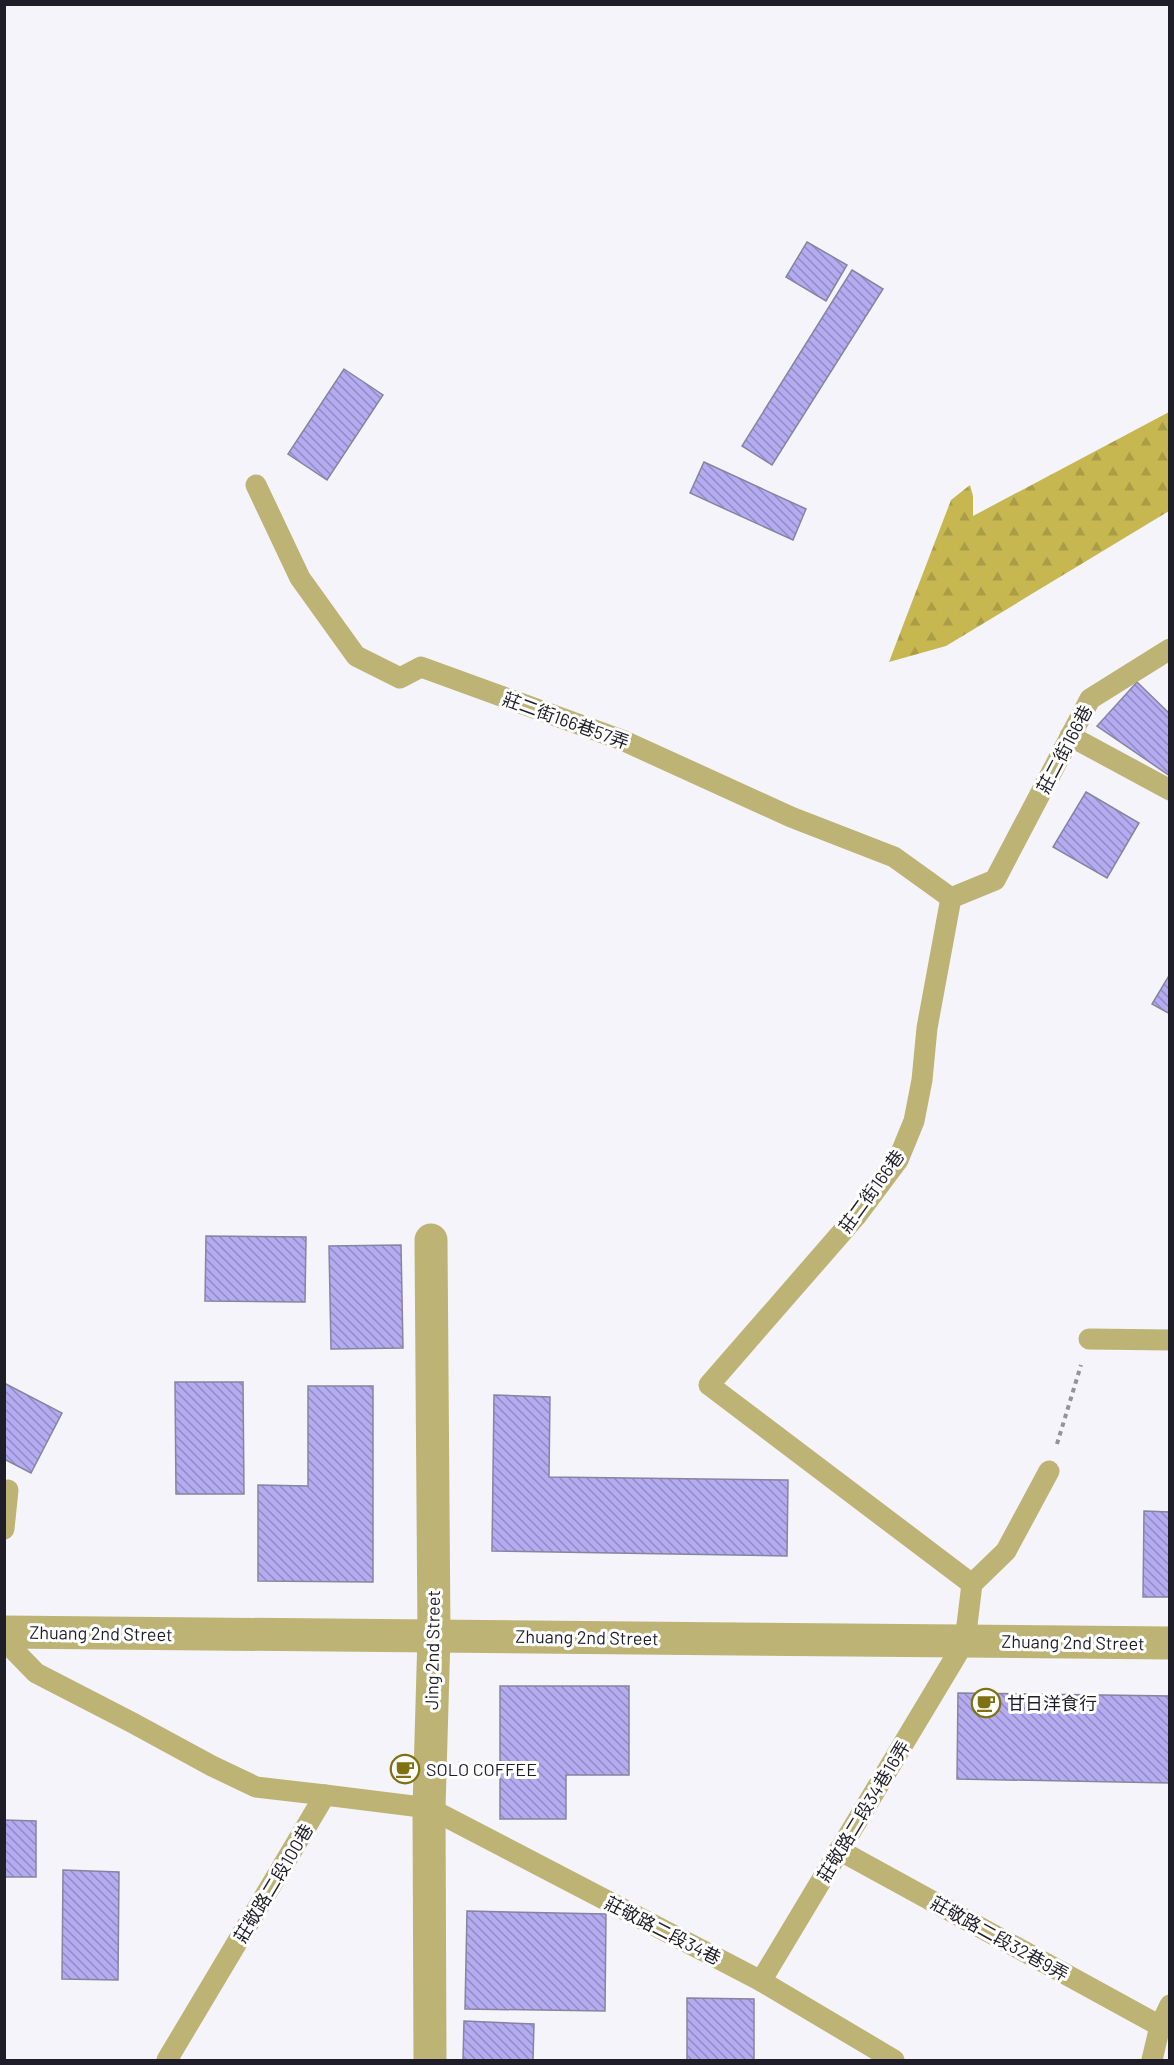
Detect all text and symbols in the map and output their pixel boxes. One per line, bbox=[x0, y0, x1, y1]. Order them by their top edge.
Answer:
street label: 莊二街166巷57弄 bbox=[500, 687, 632, 753]
street label: 莊二街166巷 bbox=[1032, 701, 1096, 797]
street label: 莊二街166巷 bbox=[834, 1145, 908, 1237]
street label: Jing 2nd Street bbox=[420, 1590, 444, 1710]
street label: Zhuang 2nd Street bbox=[29, 1621, 173, 1645]
street label: Zhuang 2nd Street bbox=[515, 1625, 659, 1649]
street label: Zhuang 2nd Street bbox=[1001, 1630, 1145, 1654]
cafe icon: 甘日洋食行 bbox=[970, 1687, 1002, 1719]
place label: 甘日洋食行 bbox=[1007, 1692, 1097, 1714]
street label: 莊敬路二段34巷16弄 bbox=[812, 1736, 914, 1886]
cafe icon: SOLO COFFEE bbox=[389, 1753, 421, 1785]
place label: SOLO COFFEE bbox=[426, 1758, 537, 1780]
street label: 莊敬路二段100巷 bbox=[229, 1820, 317, 1946]
street label: 莊敬路二段34巷 bbox=[601, 1891, 725, 1969]
street label: 莊敬路二段32巷9弄 bbox=[927, 1891, 1073, 1985]

